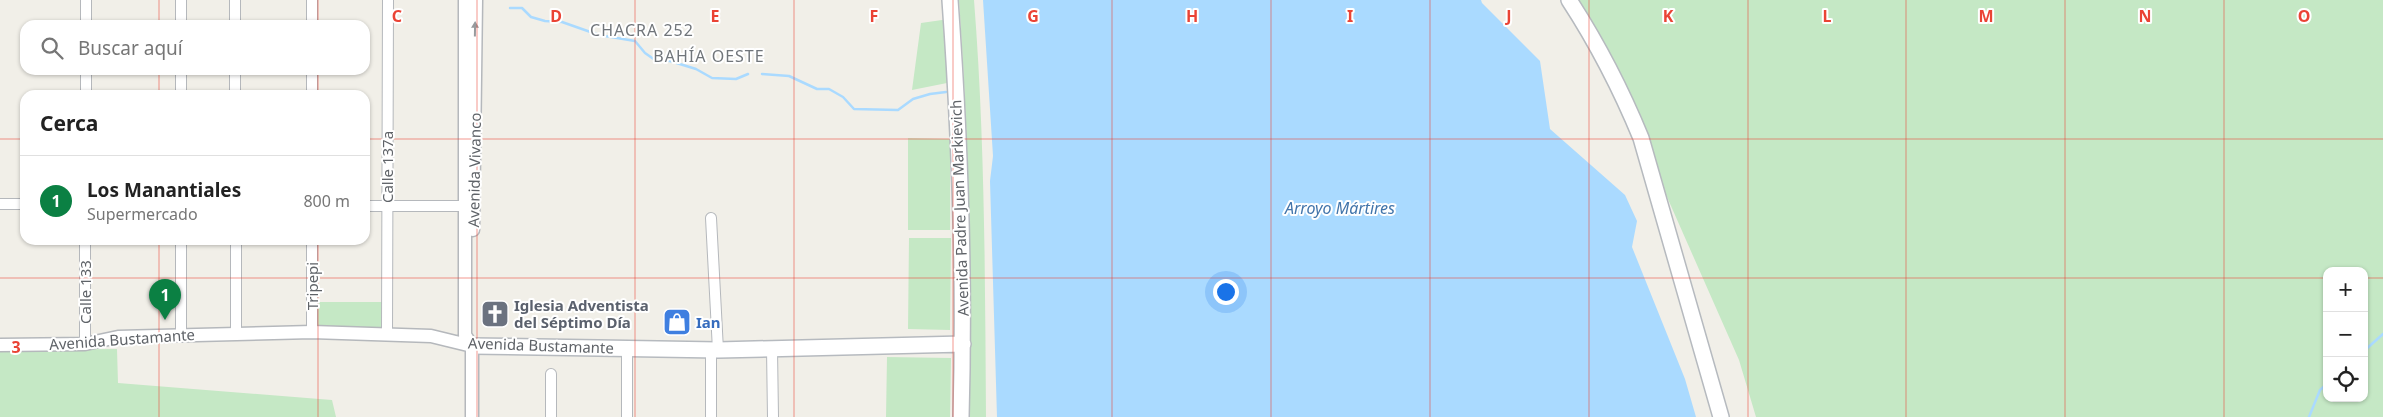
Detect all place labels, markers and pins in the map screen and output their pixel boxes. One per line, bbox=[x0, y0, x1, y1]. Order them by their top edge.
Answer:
pin: 1 bbox=[149, 279, 181, 320]
place label: Iglesia Adventista del Séptimo Día bbox=[514, 295, 649, 332]
church icon: Iglesia Adventista del Séptimo Día bbox=[480, 299, 510, 329]
shop icon: Ian bbox=[662, 307, 692, 337]
place label: Ian bbox=[696, 312, 721, 332]

